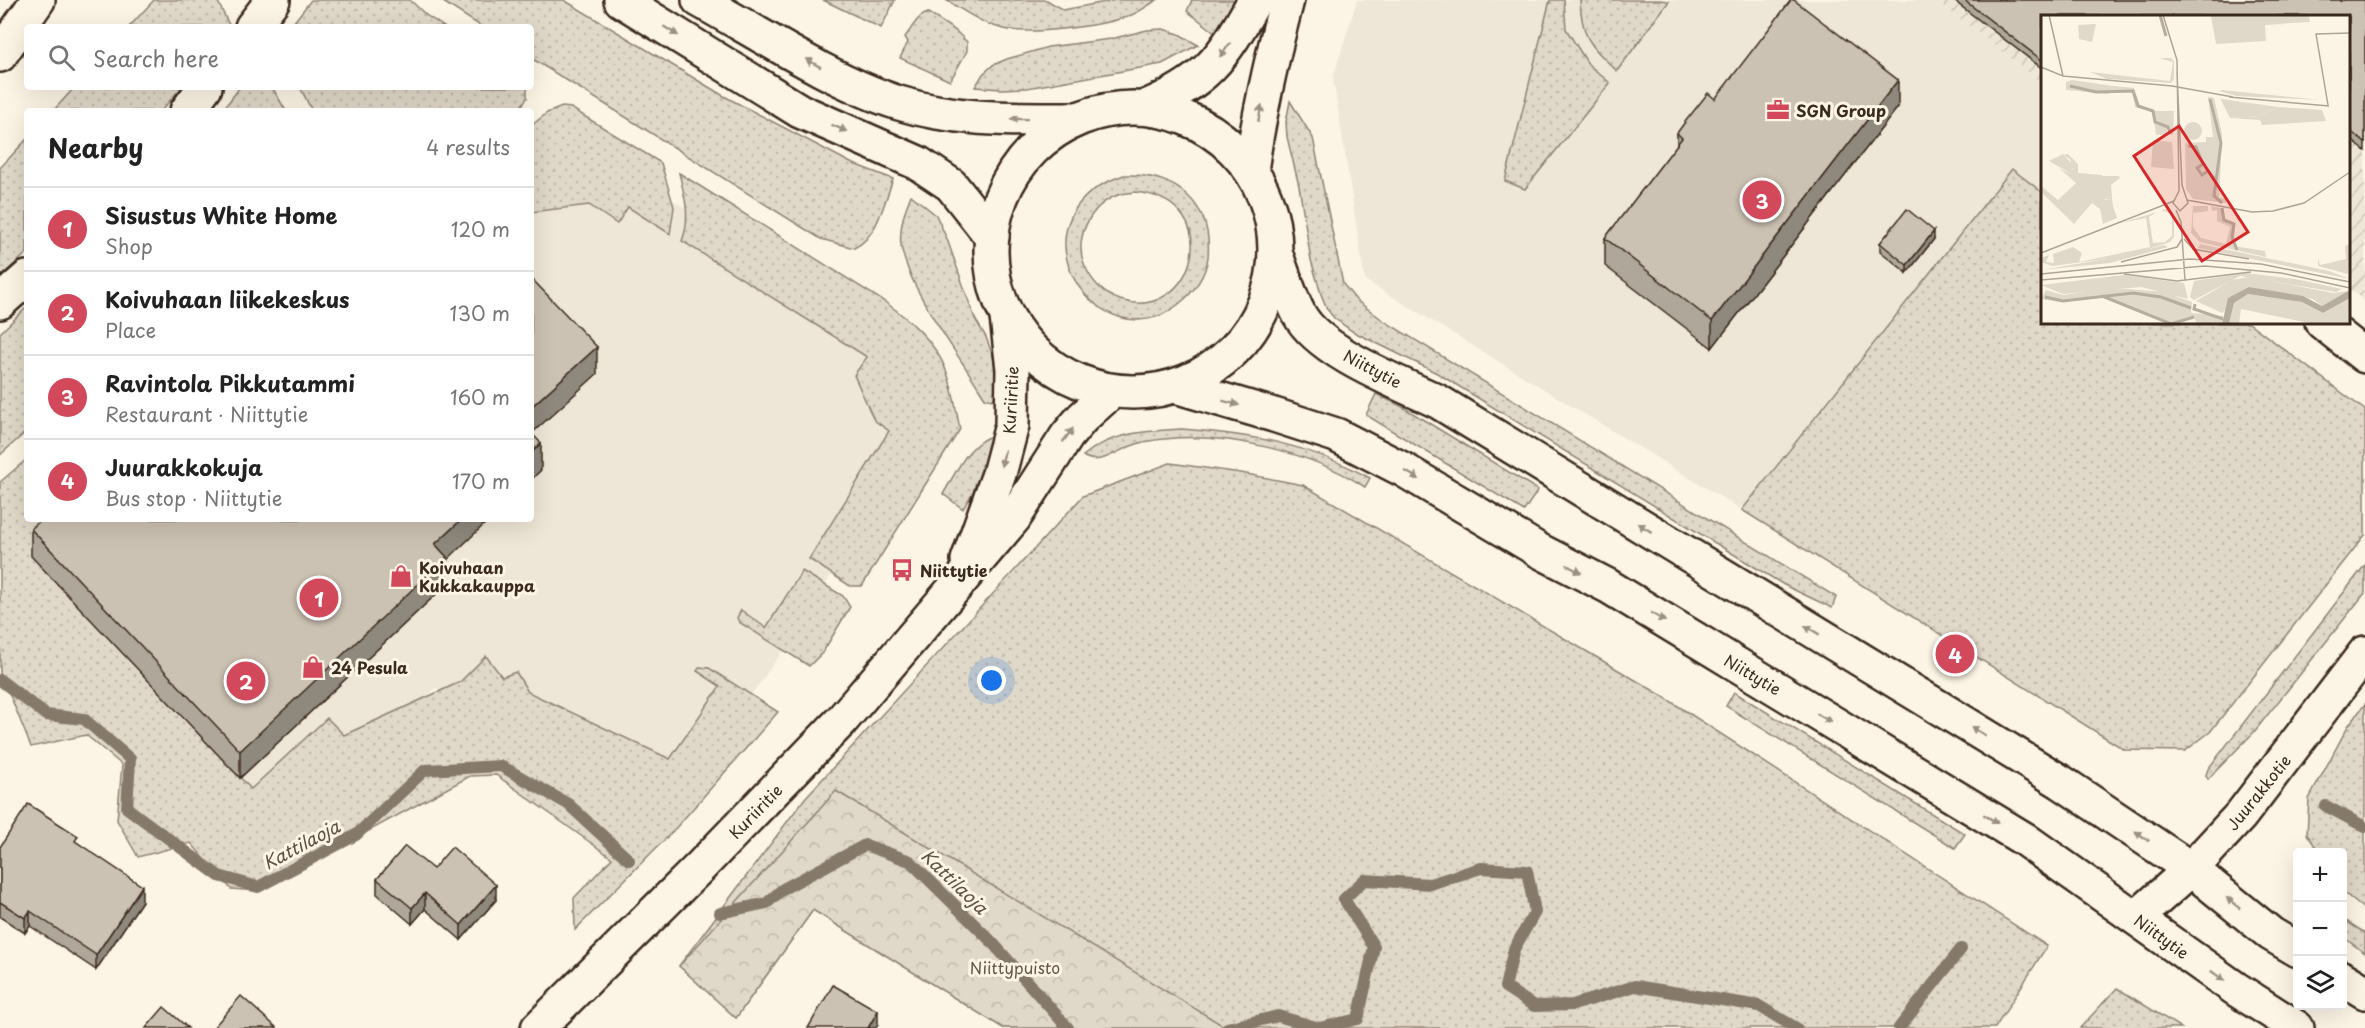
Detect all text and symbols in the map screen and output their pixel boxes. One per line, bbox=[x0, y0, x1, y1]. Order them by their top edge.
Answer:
inset map bbox=[2041, 15, 2350, 324]
search box bbox=[24, 24, 534, 90]
one-way arrow bbox=[663, 25, 679, 36]
icon: search bbox=[45, 41, 78, 74]
text: Search here bbox=[93, 41, 219, 74]
one-way arrow bbox=[1219, 42, 1231, 58]
one-way arrow bbox=[804, 58, 821, 68]
office icon: SGN Group bbox=[1765, 97, 1791, 123]
place label: SGN Group bbox=[1796, 98, 1886, 122]
one-way arrow bbox=[1256, 103, 1265, 122]
one-way arrow bbox=[1009, 114, 1028, 123]
one-way arrow bbox=[831, 124, 848, 133]
text: Nearby bbox=[48, 128, 143, 167]
text: 4 results bbox=[426, 132, 510, 162]
pin: 3 bbox=[1742, 178, 1782, 222]
text: Sisustus White Home bbox=[105, 198, 338, 231]
text: 1 bbox=[63, 214, 72, 244]
text: 120 m bbox=[451, 214, 510, 244]
text: Shop bbox=[105, 231, 153, 261]
text: Koivuhaan liikekeskus bbox=[105, 282, 350, 315]
text: 2 bbox=[60, 298, 75, 328]
text: 130 m bbox=[450, 298, 510, 328]
text: Place bbox=[105, 315, 156, 345]
street label: Niittytie bbox=[1340, 343, 1406, 393]
street label: Kuriiritie bbox=[996, 365, 1024, 435]
text: Ravintola Pikkutammi bbox=[105, 366, 355, 399]
text: 3 bbox=[61, 382, 74, 412]
text: 160 m bbox=[450, 382, 510, 412]
text: Restaurant · Niittytie bbox=[105, 399, 308, 429]
one-way arrow bbox=[1222, 399, 1240, 408]
one-way arrow bbox=[1062, 427, 1075, 443]
one-way arrow bbox=[998, 449, 1008, 468]
text: Juurakkokuja bbox=[105, 450, 263, 483]
text: 4 bbox=[61, 466, 74, 496]
text: 170 m bbox=[452, 466, 510, 496]
one-way arrow bbox=[1404, 469, 1420, 480]
text: Bus stop · Niittytie bbox=[105, 483, 282, 513]
one-way arrow bbox=[1636, 523, 1653, 533]
place label: Koivuhaan Kukkakauppa bbox=[419, 555, 535, 597]
bus stop icon: Niittytie bbox=[889, 557, 915, 583]
place label: Niittytie bbox=[920, 558, 988, 582]
shop icon: Koivuhaan Kukkakauppa bbox=[388, 563, 414, 589]
one-way arrow bbox=[1565, 563, 1583, 573]
pin: 1 bbox=[300, 576, 338, 620]
one-way arrow bbox=[1650, 611, 1666, 622]
one-way arrow bbox=[1803, 624, 1820, 635]
pin: 4 bbox=[1936, 632, 1974, 676]
street label: Niittytie bbox=[1720, 648, 1786, 700]
shop icon: 24 Pesula bbox=[300, 654, 326, 680]
place label: 24 Pesula bbox=[331, 655, 408, 679]
pin: 2 bbox=[226, 658, 266, 704]
your location bbox=[977, 666, 1006, 695]
one-way arrow bbox=[1816, 712, 1832, 723]
one-way arrow bbox=[1970, 726, 1986, 737]
street label: Juurakkotie bbox=[2220, 749, 2296, 835]
street label: Kuriiritie bbox=[723, 778, 787, 844]
water label: Kattilaoja bbox=[258, 812, 345, 876]
one-way arrow bbox=[1983, 813, 1999, 824]
one-way arrow bbox=[2134, 831, 2150, 842]
water label: Kattilaoja bbox=[916, 842, 995, 920]
map controls bbox=[2293, 848, 2347, 1010]
button: + bbox=[2293, 848, 2347, 902]
one-way arrow bbox=[2226, 898, 2241, 910]
button: − bbox=[2293, 902, 2347, 956]
street label: Niittytie bbox=[2130, 908, 2194, 964]
park label: Niittypuisto bbox=[970, 955, 1060, 979]
button: layers bbox=[2293, 956, 2347, 1010]
one-way arrow bbox=[2209, 970, 2225, 982]

